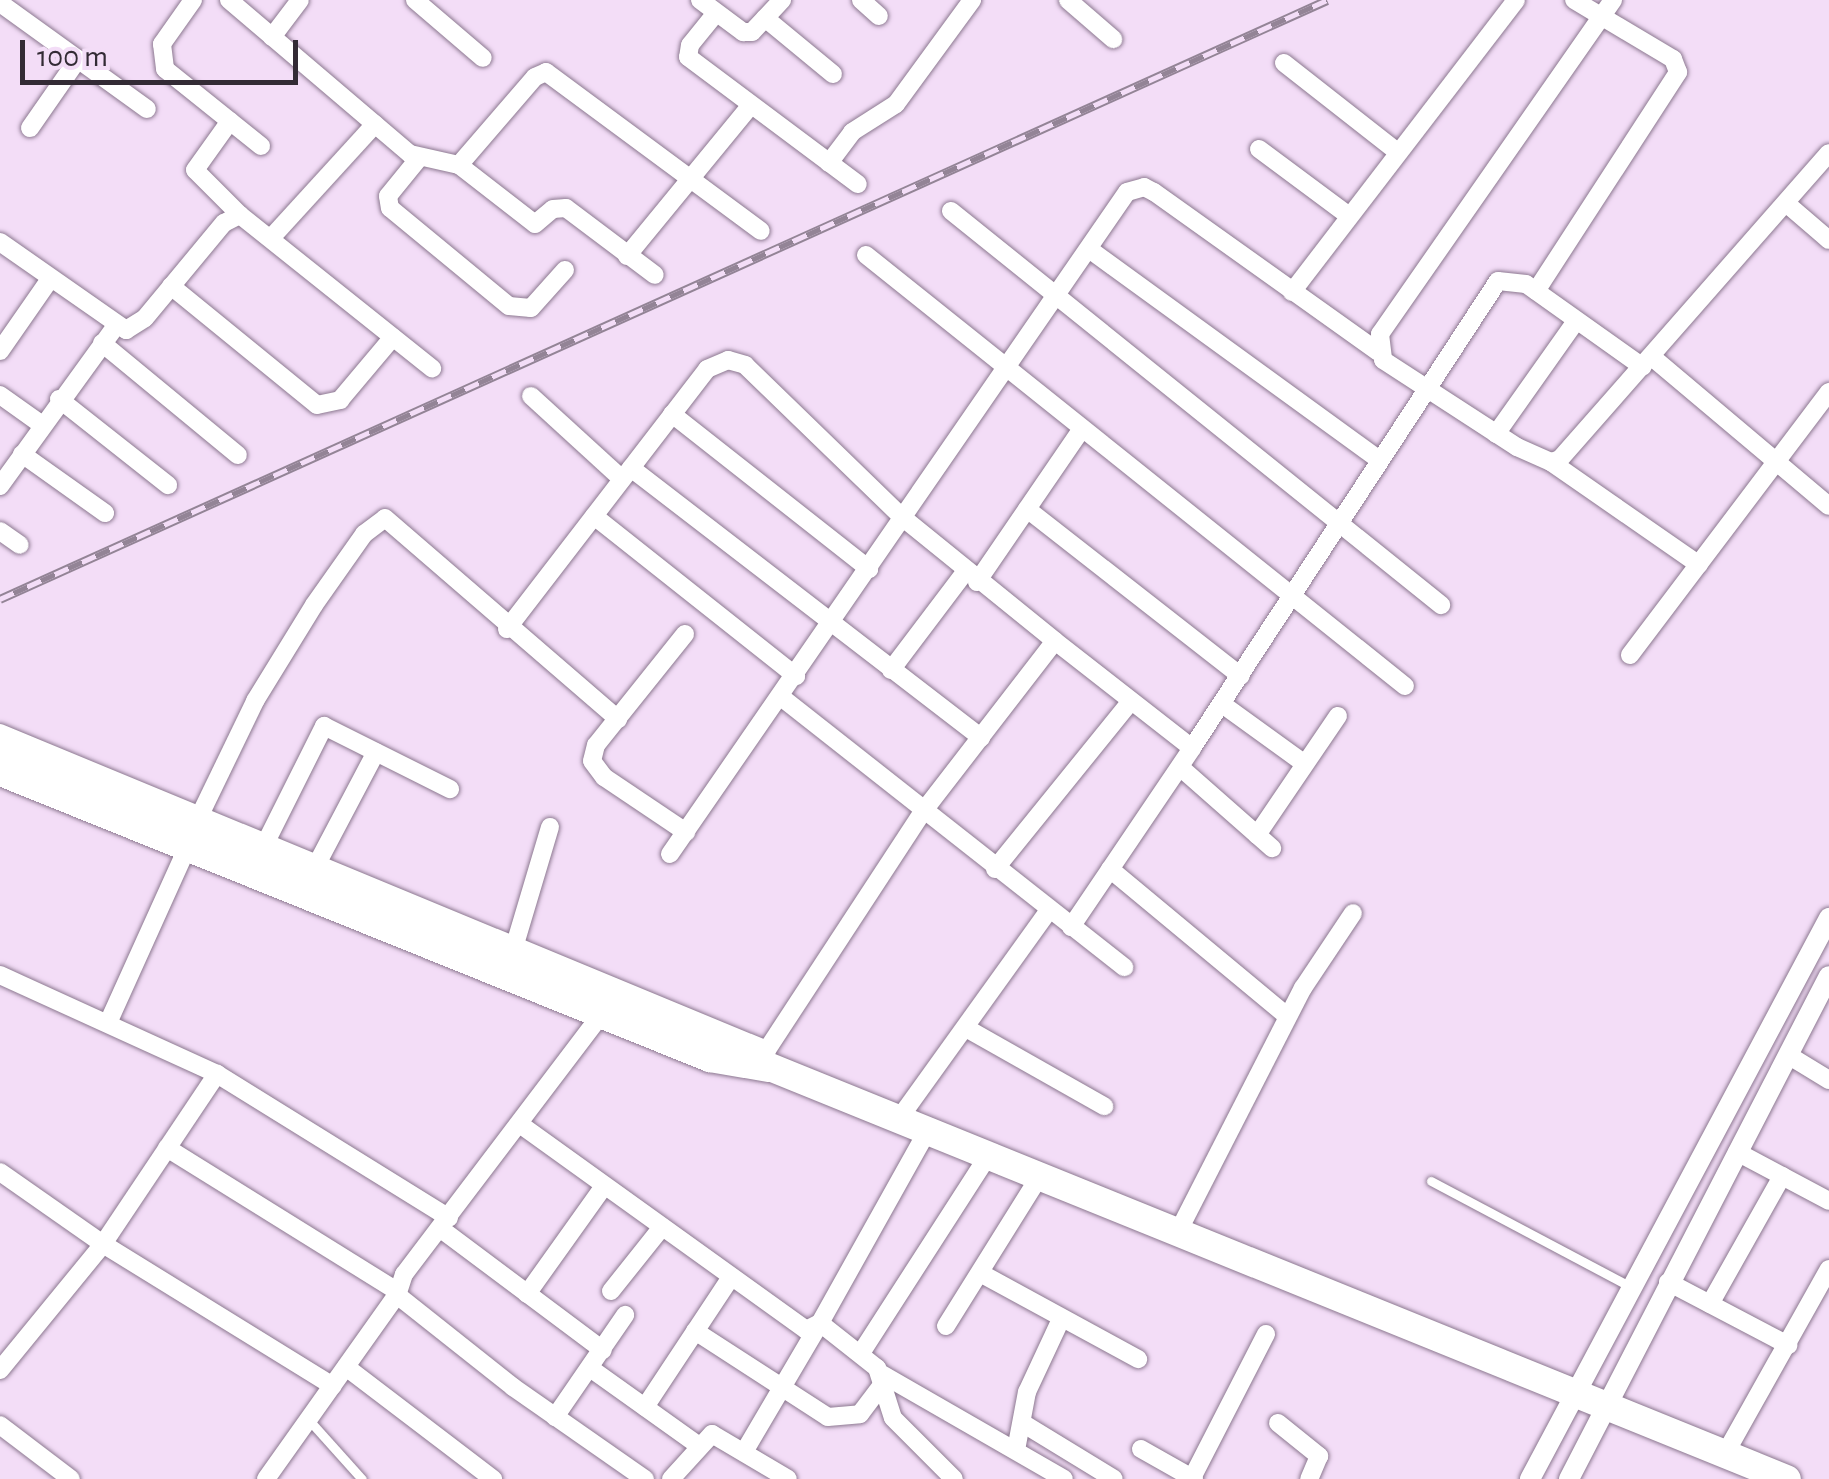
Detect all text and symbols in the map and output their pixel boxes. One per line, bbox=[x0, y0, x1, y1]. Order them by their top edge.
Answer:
scale bar bbox=[25, 20, 302, 82]
text: 100 m bbox=[37, 42, 108, 72]

